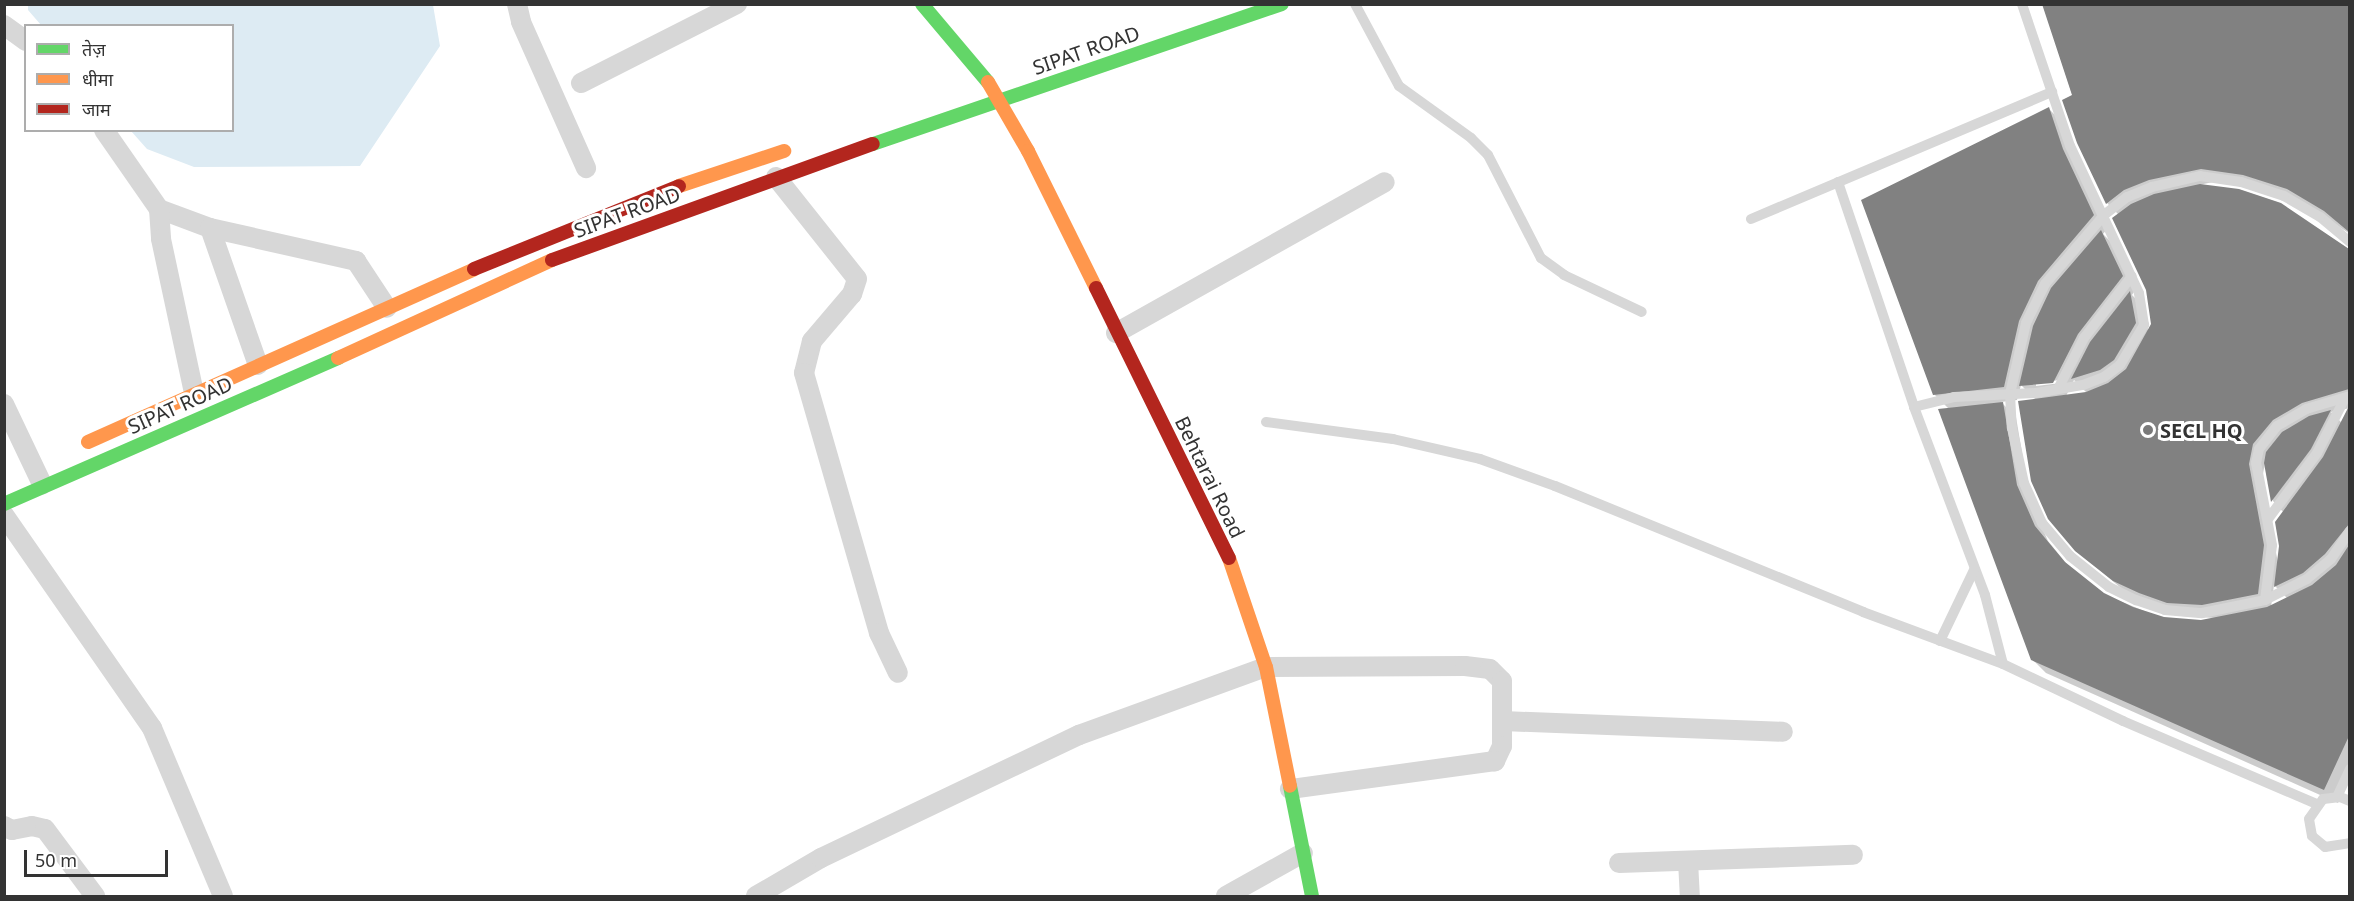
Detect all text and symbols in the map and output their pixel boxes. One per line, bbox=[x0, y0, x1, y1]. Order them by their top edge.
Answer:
street label: SIPAT ROAD bbox=[1029, 20, 1143, 80]
legend bbox=[24, 24, 234, 132]
text: तेज़ bbox=[82, 37, 106, 61]
text: धीमा bbox=[82, 67, 113, 91]
text: जाम bbox=[82, 97, 111, 121]
street label: SIPAT ROAD bbox=[570, 182, 684, 242]
street label: SIPAT ROAD bbox=[124, 371, 236, 439]
street label: Behtarai Road bbox=[1170, 412, 1250, 542]
place label: SECL HQ bbox=[2160, 418, 2243, 442]
marker: SECL HQ bbox=[2141, 423, 2155, 437]
scale bar bbox=[27, 838, 171, 876]
text: 50 m bbox=[35, 848, 77, 872]

